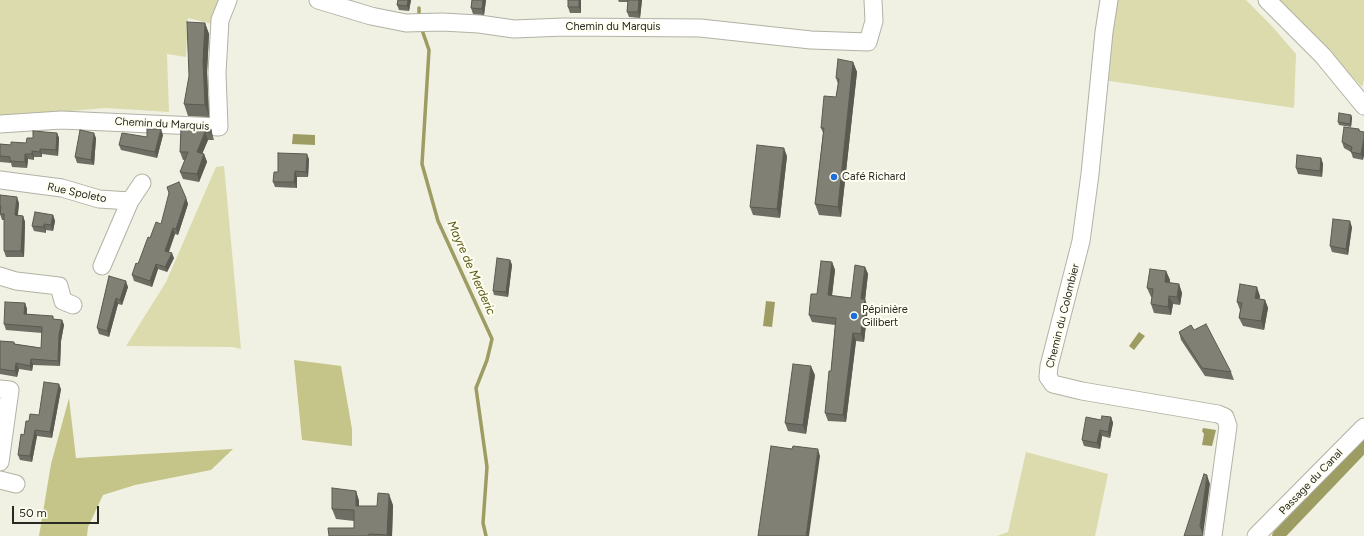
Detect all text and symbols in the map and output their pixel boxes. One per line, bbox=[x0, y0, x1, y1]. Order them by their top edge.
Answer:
street label: Chemin du Marquis bbox=[566, 20, 660, 34]
street label: Chemin du Marquis bbox=[114, 115, 210, 133]
place label: Café Richard bbox=[842, 170, 906, 184]
marker: Café Richard bbox=[829, 172, 839, 182]
street label: Rue Spoleto bbox=[46, 180, 108, 206]
water label: Mayre de Merderic bbox=[444, 219, 498, 317]
street label: Chemin du Colombier bbox=[1044, 262, 1082, 370]
place label: Pépinière Gilibert bbox=[862, 303, 908, 329]
marker: Pépinière Gilibert bbox=[849, 311, 859, 321]
street label: Passage du Canal bbox=[1276, 447, 1346, 517]
scale bar bbox=[14, 498, 101, 524]
text: 50 m bbox=[19, 506, 47, 520]

